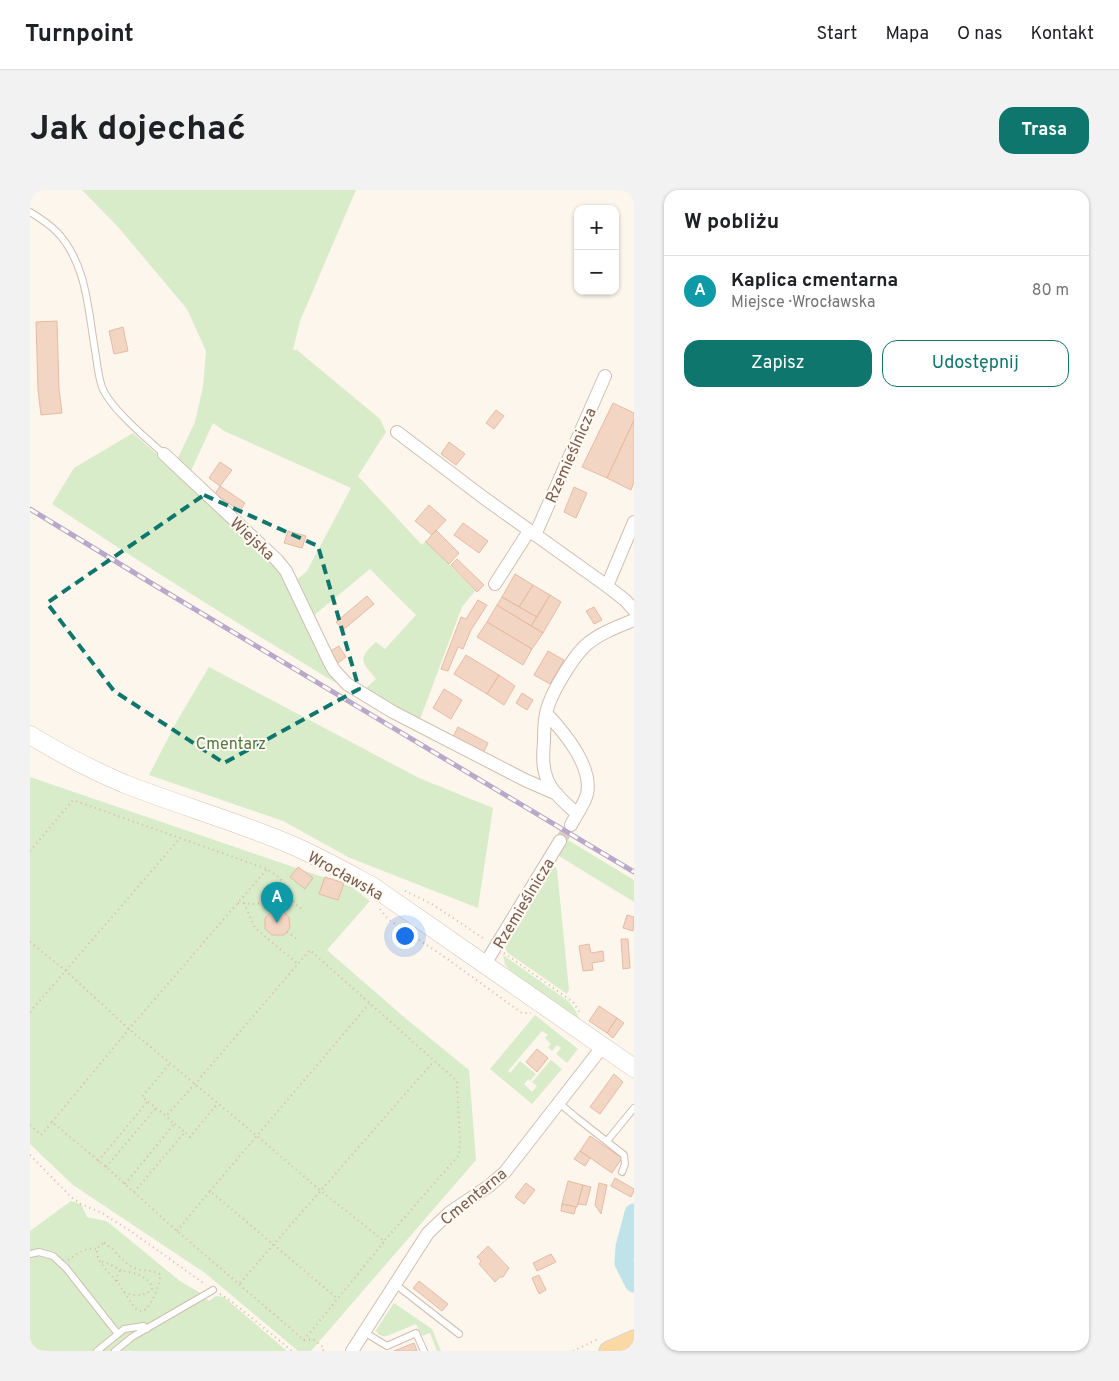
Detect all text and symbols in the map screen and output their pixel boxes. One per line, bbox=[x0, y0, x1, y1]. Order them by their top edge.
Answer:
text: Turnpoint bbox=[25, 20, 134, 50]
text: Start bbox=[816, 23, 857, 46]
text: Mapa bbox=[885, 23, 929, 46]
text: O nas bbox=[957, 23, 1002, 46]
text: Kontakt bbox=[1030, 23, 1094, 46]
button: Trasa bbox=[999, 107, 1089, 154]
text: Jak dojechać bbox=[30, 108, 246, 152]
map controls bbox=[574, 205, 619, 295]
button: + bbox=[574, 205, 619, 250]
text: W pobliżu bbox=[684, 209, 779, 236]
button: − bbox=[574, 250, 619, 295]
text: Kaplica cmentarna bbox=[731, 269, 898, 293]
text: A bbox=[694, 281, 706, 301]
text: 80 m bbox=[1032, 281, 1069, 301]
text: Miejsce · Wrocławska bbox=[731, 293, 875, 313]
button: Zapisz bbox=[684, 340, 872, 387]
button: Udostępnij bbox=[882, 340, 1069, 387]
street label: Rzemieślnicza bbox=[542, 405, 602, 507]
street label: Wiejska bbox=[225, 514, 278, 565]
park label: Cmentarz bbox=[196, 735, 266, 755]
street label: Wrocławska bbox=[304, 848, 386, 906]
street label: Rzemieślnicza bbox=[490, 855, 560, 953]
pin: A bbox=[261, 882, 293, 923]
your location bbox=[392, 923, 418, 949]
street label: Cmentarna bbox=[437, 1165, 512, 1230]

